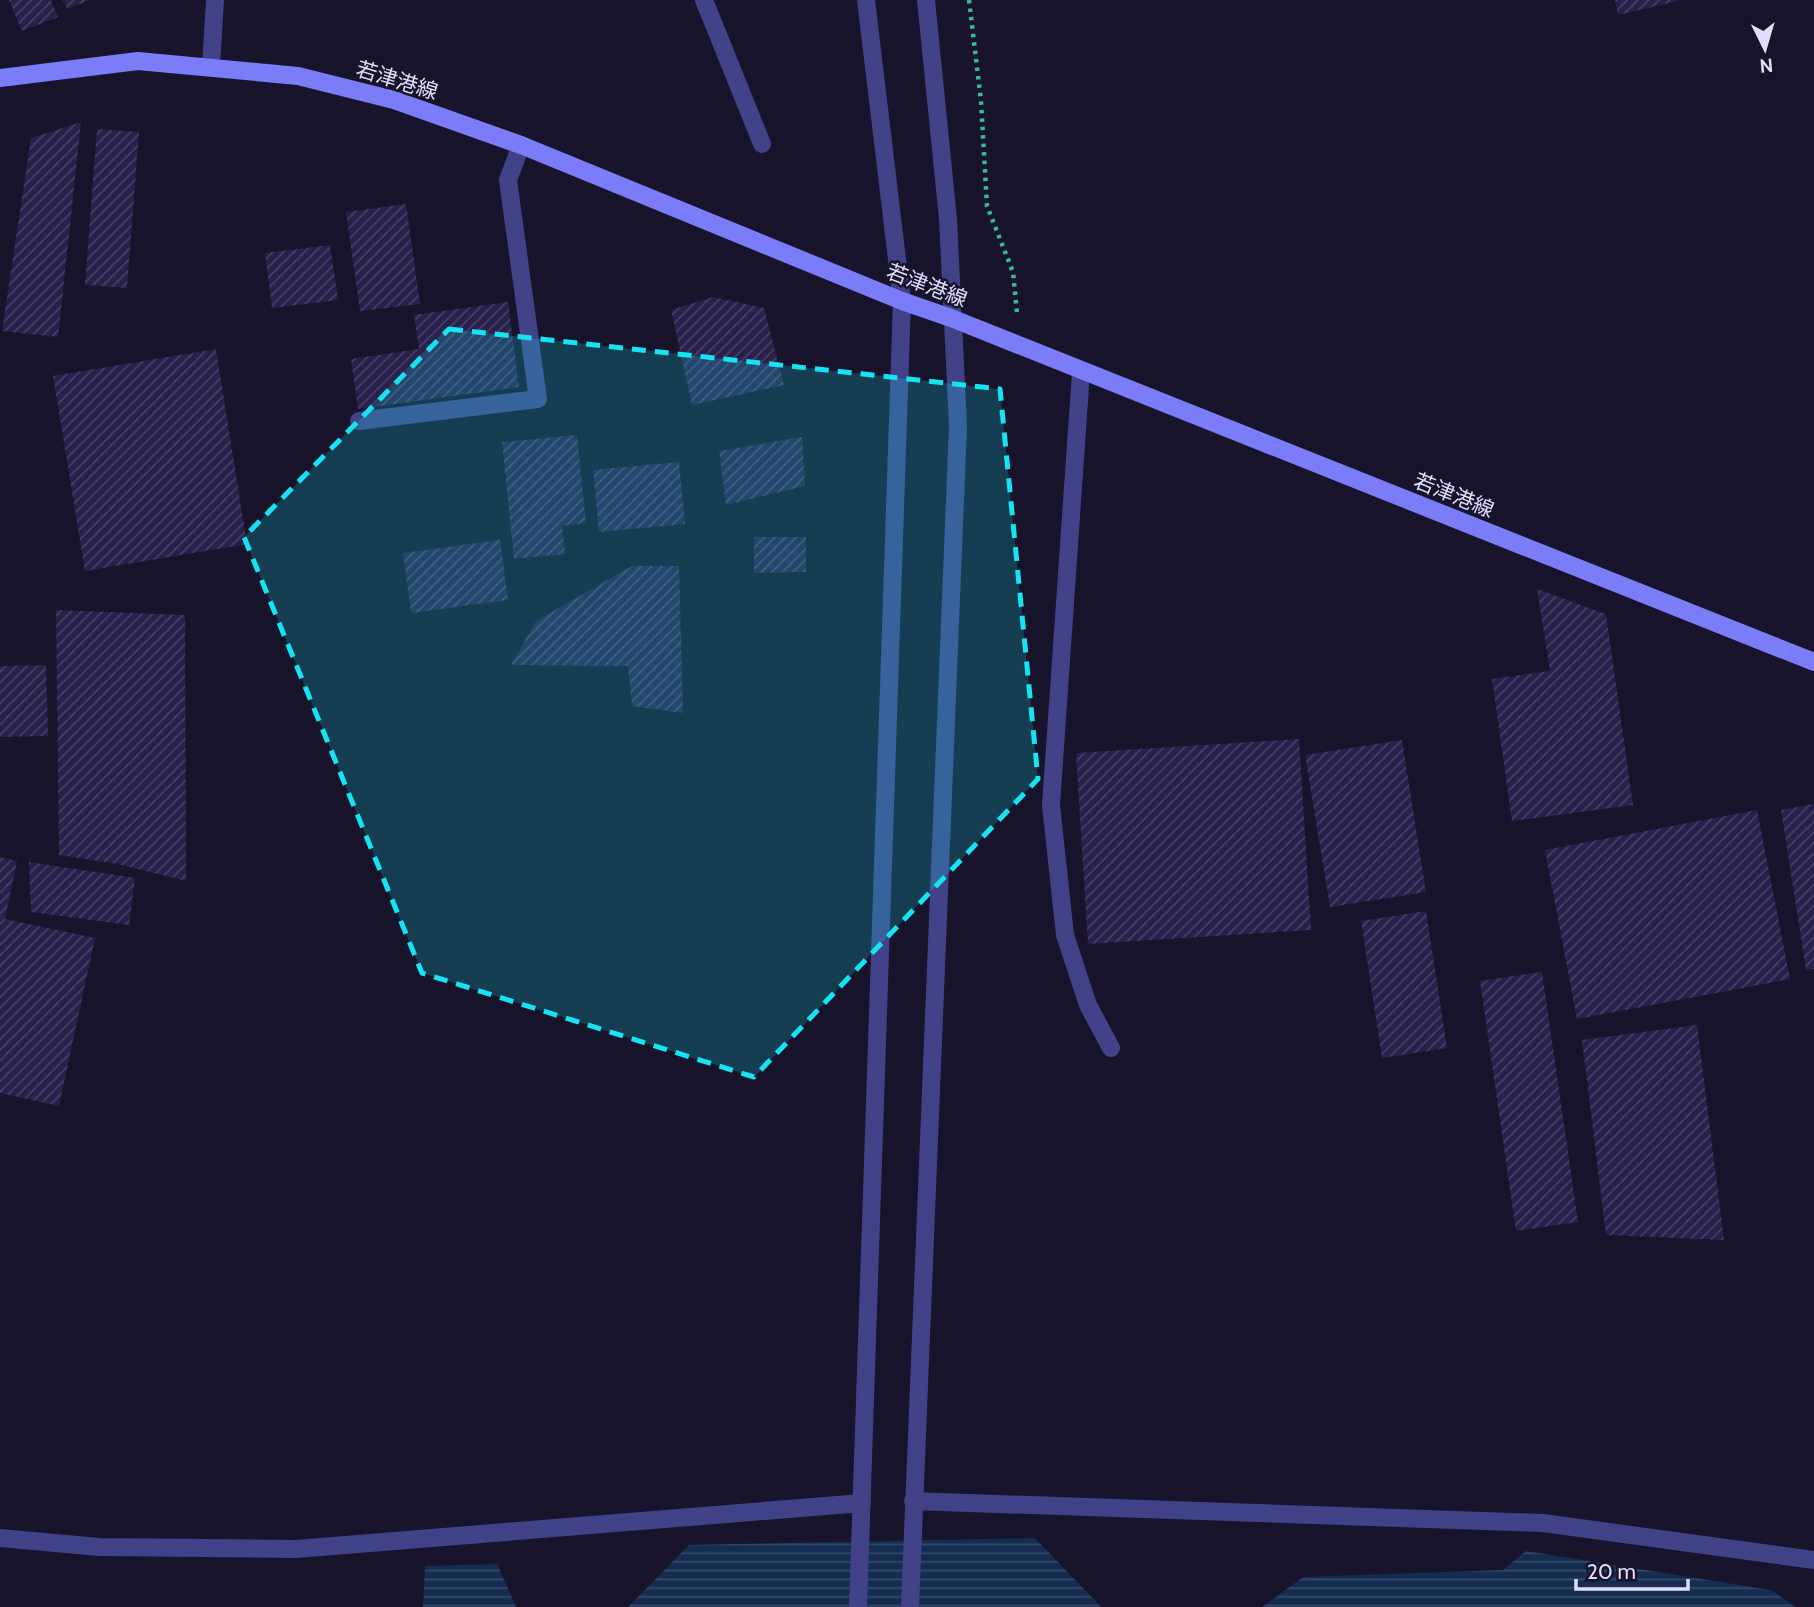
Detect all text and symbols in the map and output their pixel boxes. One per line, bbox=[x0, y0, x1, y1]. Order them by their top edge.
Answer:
north arrow bbox=[1730, 14, 1800, 84]
text: N bbox=[1759, 53, 1774, 77]
street label: 若津港線 bbox=[353, 56, 441, 104]
street label: 若津港線 bbox=[883, 258, 971, 312]
street label: 若津港線 bbox=[1410, 468, 1498, 522]
scale bar bbox=[1576, 1548, 1688, 1592]
text: 20 m bbox=[1587, 1559, 1636, 1584]

